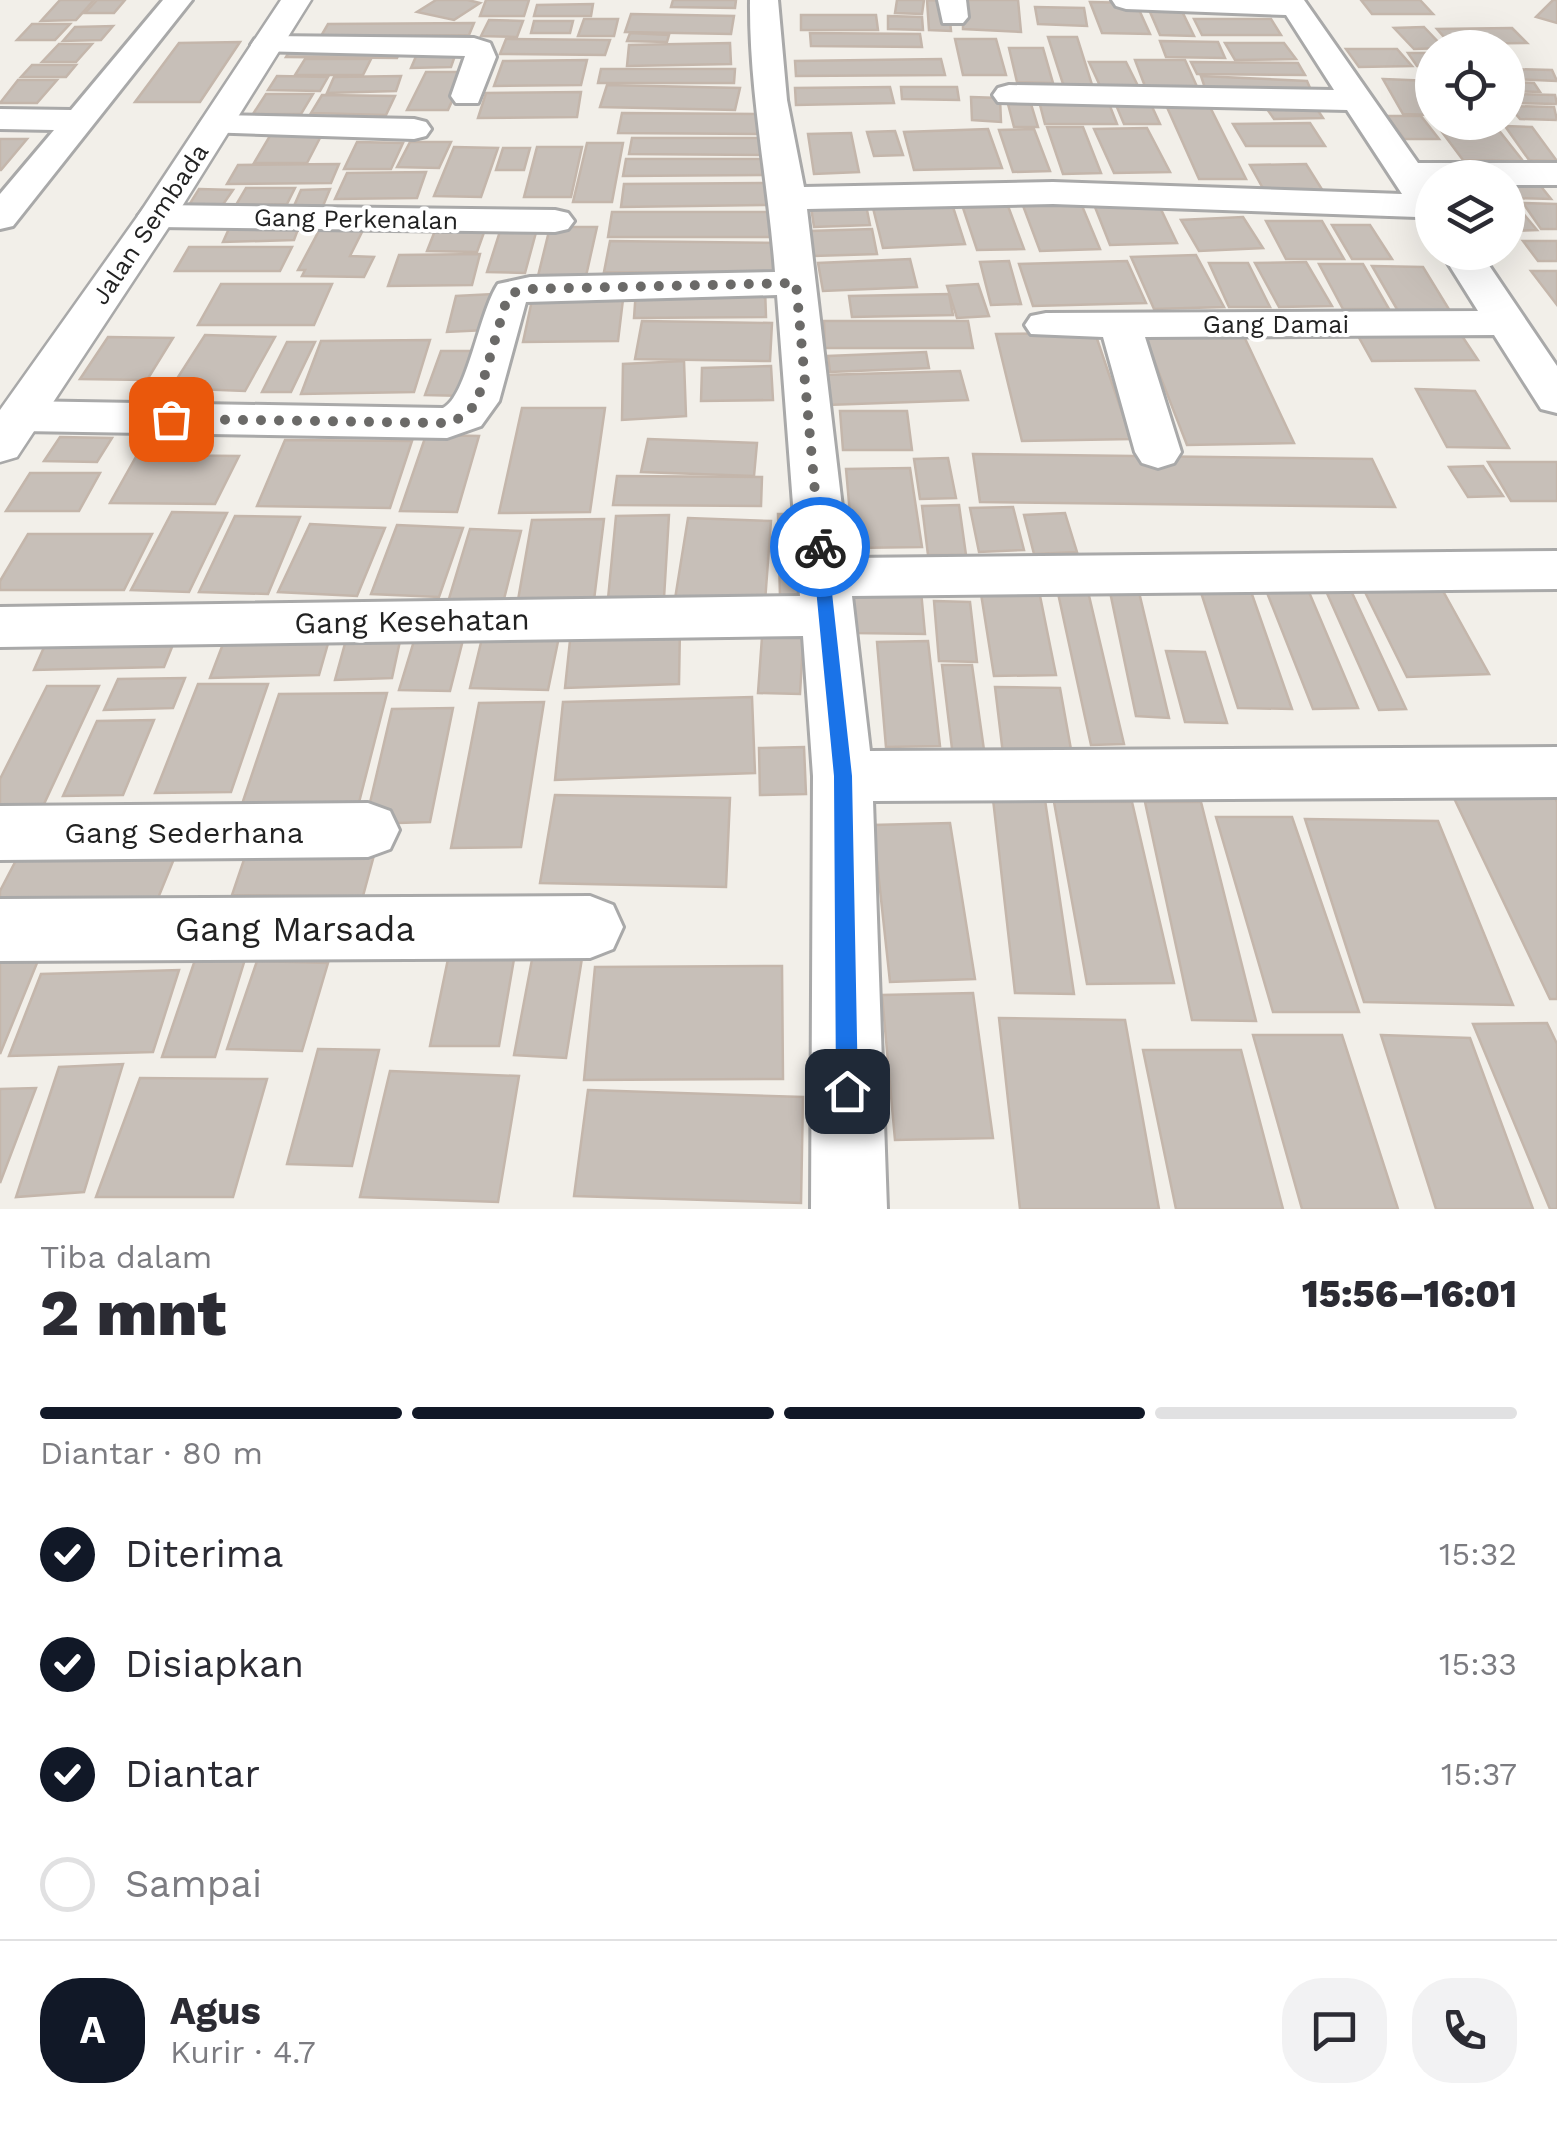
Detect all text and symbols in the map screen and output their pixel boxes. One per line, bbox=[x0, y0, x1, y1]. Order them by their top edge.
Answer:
map controls bbox=[1415, 30, 1525, 270]
button: locate bbox=[1415, 30, 1525, 140]
street label: Jalan Sembada bbox=[86, 138, 214, 310]
button: layers bbox=[1415, 160, 1525, 270]
street label: Gang Perkenalan bbox=[254, 203, 458, 235]
street label: Gang Damai bbox=[1203, 310, 1349, 339]
pin bbox=[129, 377, 214, 462]
icon: bag bbox=[144, 392, 199, 447]
courier bbox=[770, 497, 870, 597]
icon: bike bbox=[793, 520, 848, 575]
street label: Gang Kesehatan bbox=[294, 601, 530, 641]
street label: Gang Sederhana bbox=[64, 815, 304, 850]
street label: Gang Marsada bbox=[175, 908, 415, 950]
pin bbox=[805, 1049, 890, 1134]
icon: home bbox=[820, 1064, 875, 1119]
text: Tiba dalam bbox=[40, 1238, 212, 1276]
text: 15:56–16:01 bbox=[1302, 1272, 1517, 1316]
text: 2 mnt bbox=[40, 1275, 226, 1351]
text: Diantar · 80 m bbox=[40, 1434, 263, 1472]
icon: check bbox=[40, 1527, 95, 1582]
text: Diterima bbox=[125, 1532, 284, 1576]
text: 15:32 bbox=[1439, 1535, 1517, 1573]
icon: check bbox=[40, 1637, 95, 1692]
text: Disiapkan bbox=[125, 1642, 304, 1686]
text: 15:33 bbox=[1439, 1645, 1517, 1683]
icon: check bbox=[40, 1747, 95, 1802]
text: Diantar bbox=[125, 1752, 260, 1796]
text: 15:37 bbox=[1441, 1755, 1517, 1793]
text: Sampai bbox=[125, 1862, 262, 1906]
button: chat bbox=[1282, 1978, 1387, 2083]
button: phone bbox=[1412, 1978, 1517, 2083]
text: Agus bbox=[170, 1989, 261, 2033]
text: A bbox=[80, 2008, 105, 2052]
text: Kurir · 4.7 bbox=[170, 2033, 316, 2071]

